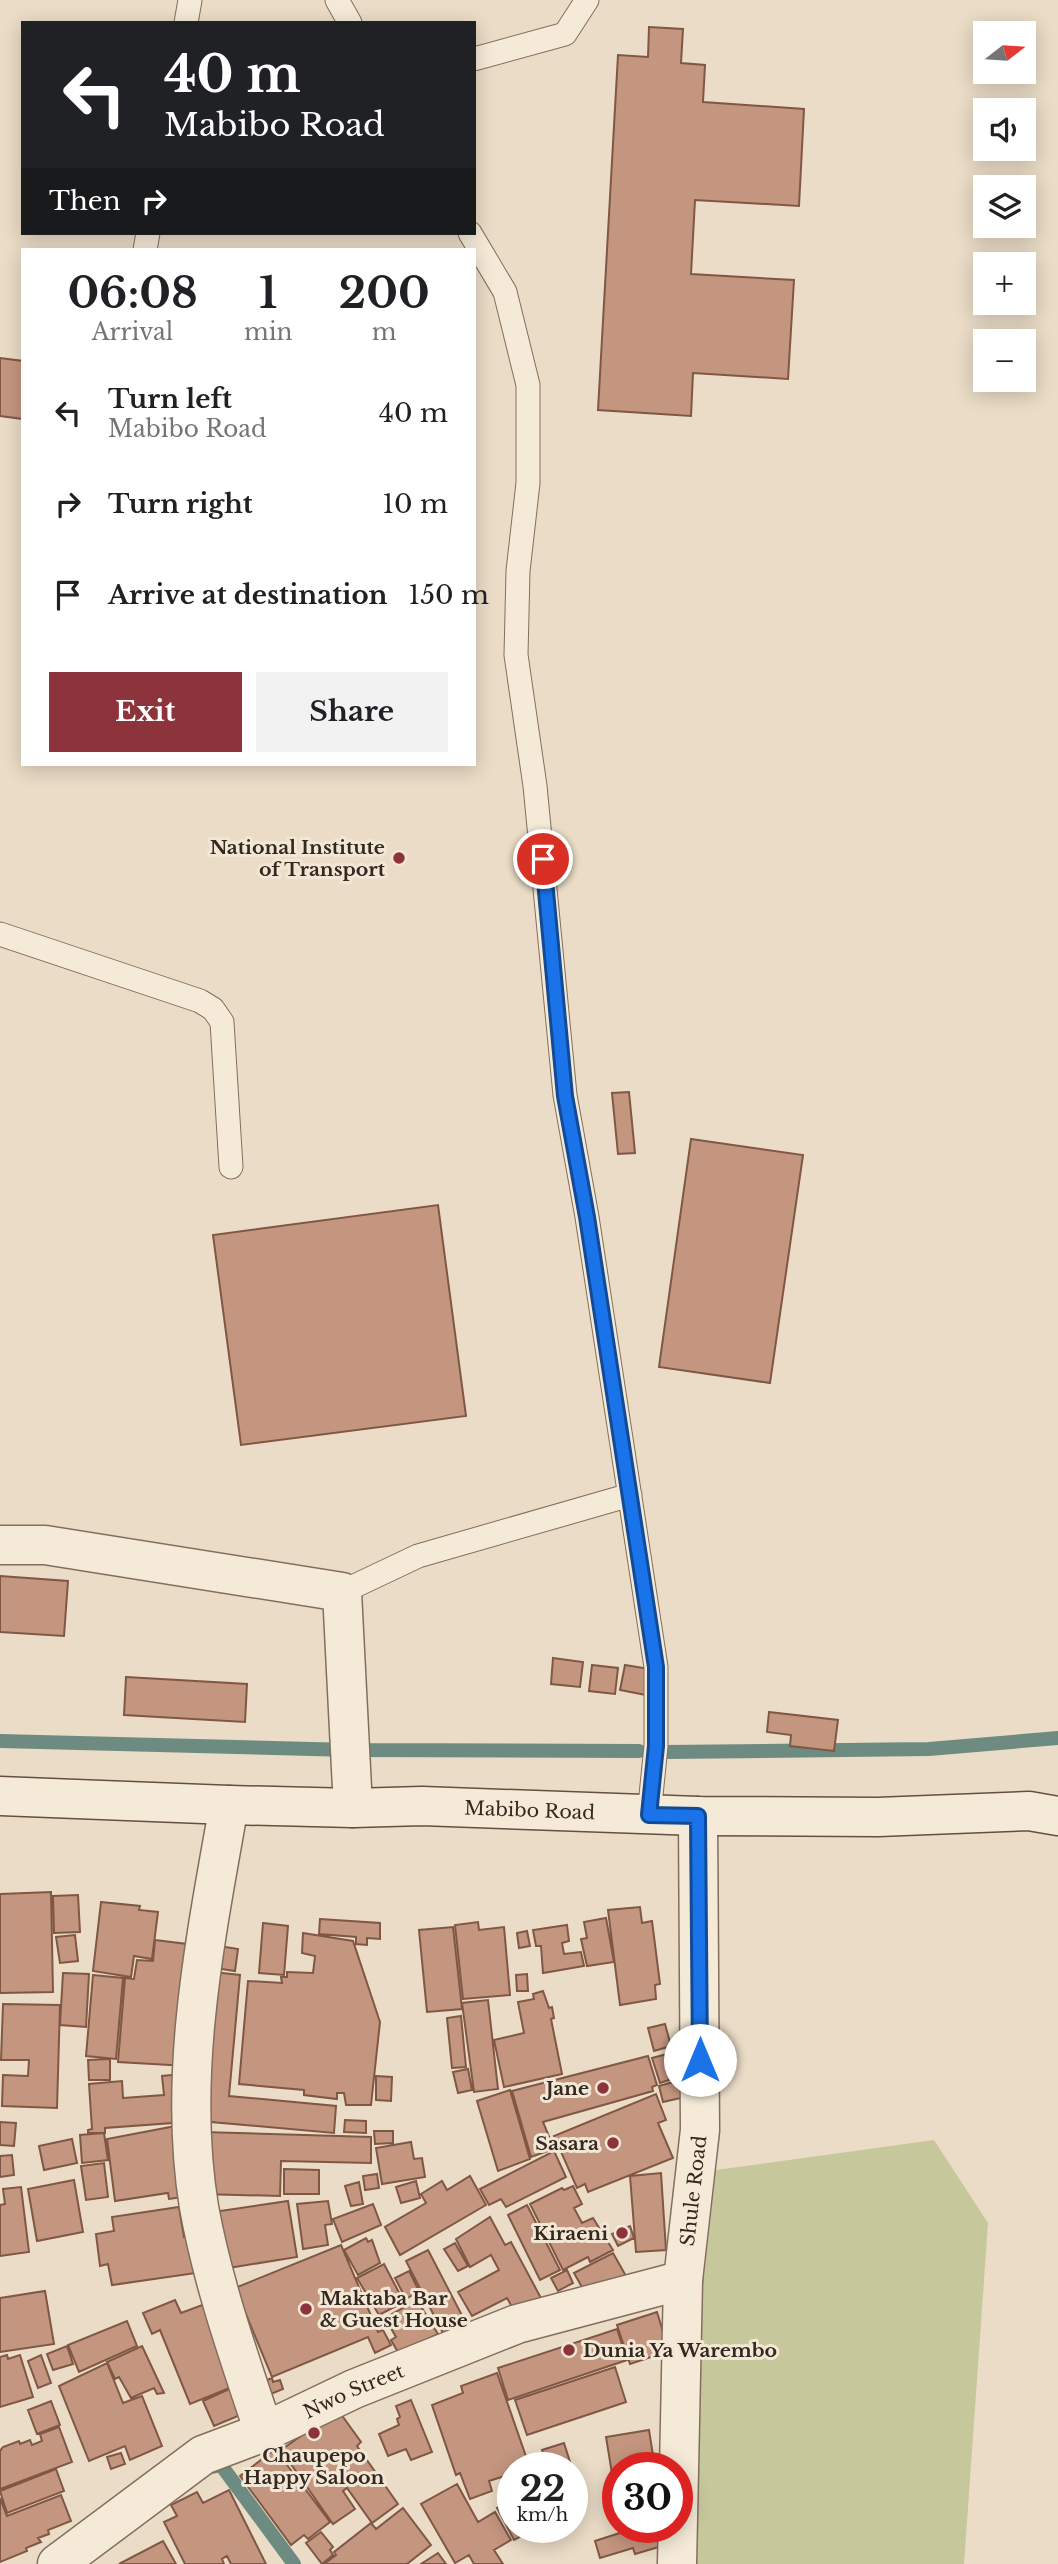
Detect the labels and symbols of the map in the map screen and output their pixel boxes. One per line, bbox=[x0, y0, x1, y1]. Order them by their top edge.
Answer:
north arrow bbox=[973, 21, 1036, 84]
pin bbox=[513, 829, 573, 889]
place label: National Institute of Transport bbox=[210, 836, 386, 881]
marker: National Institute of Transport bbox=[391, 850, 407, 866]
street label: Mabibo Road bbox=[464, 1796, 596, 1824]
position arrow bbox=[663, 2023, 737, 2097]
place label: Jane bbox=[542, 2077, 589, 2100]
marker: Jane bbox=[595, 2080, 611, 2096]
place label: Sasara bbox=[535, 2132, 599, 2155]
street label: Shule Road bbox=[675, 2134, 711, 2247]
marker: Sasara bbox=[605, 2135, 621, 2151]
place label: Kiraeni bbox=[533, 2222, 608, 2245]
marker: Kiraeni bbox=[614, 2225, 630, 2241]
place label: Maktaba Bar & Guest House bbox=[320, 2287, 468, 2332]
marker: Maktaba Bar & Guest House bbox=[298, 2301, 314, 2317]
place label: Dunia Ya Warembo bbox=[583, 2339, 777, 2362]
marker: Dunia Ya Warembo bbox=[561, 2342, 577, 2358]
street label: Nwo Street bbox=[300, 2359, 408, 2423]
marker: Chaupepo Happy Saloon bbox=[306, 2425, 322, 2441]
place label: Chaupepo Happy Saloon bbox=[244, 2444, 385, 2489]
speed limit sign: 30 bbox=[602, 2452, 693, 2543]

